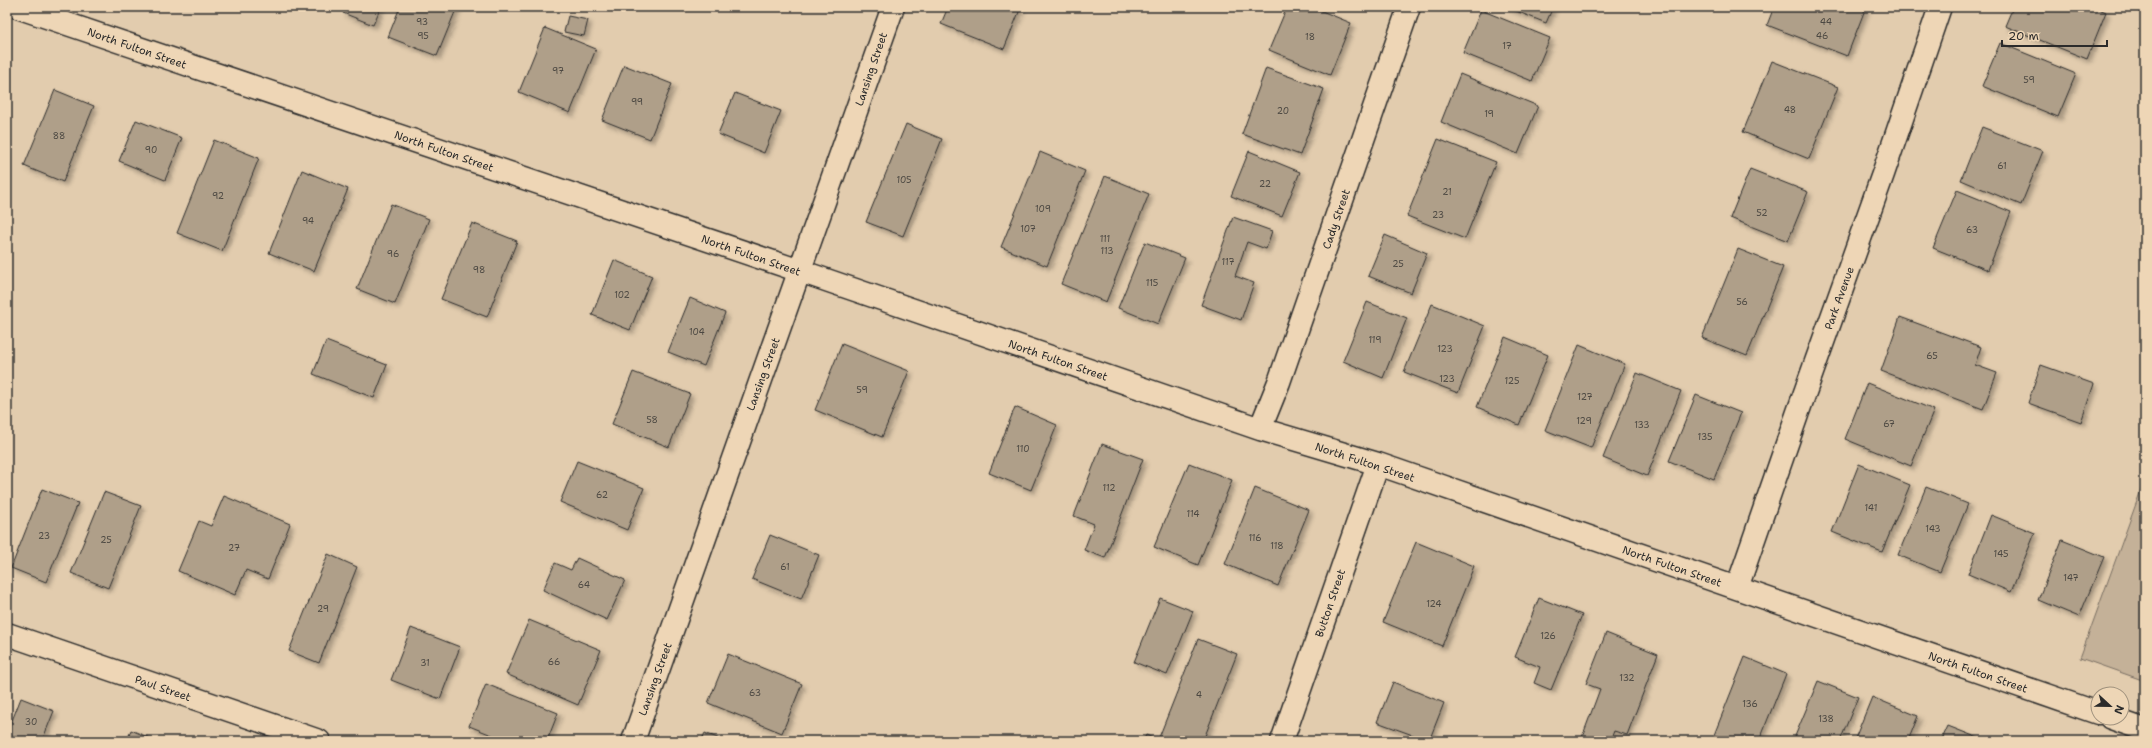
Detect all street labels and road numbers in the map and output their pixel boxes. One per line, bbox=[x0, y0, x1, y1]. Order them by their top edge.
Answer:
street label: North Fulton Street bbox=[85, 24, 189, 73]
street label: Lansing Street bbox=[852, 30, 891, 108]
street label: North Fulton Street bbox=[392, 127, 496, 176]
street label: Cady Street bbox=[1319, 187, 1354, 251]
street label: North Fulton Street bbox=[699, 231, 803, 280]
street label: Park Avenue bbox=[1821, 265, 1858, 332]
street label: Lansing Street bbox=[743, 335, 784, 413]
street label: North Fulton Street bbox=[1006, 336, 1110, 385]
street label: North Fulton Street bbox=[1313, 439, 1417, 486]
street label: North Fulton Street bbox=[1620, 542, 1724, 591]
street label: Button Street bbox=[1312, 567, 1349, 639]
street label: Lansing Street bbox=[635, 640, 676, 718]
street label: North Fulton Street bbox=[1926, 648, 2030, 697]
street label: Paul Street bbox=[133, 672, 193, 705]

